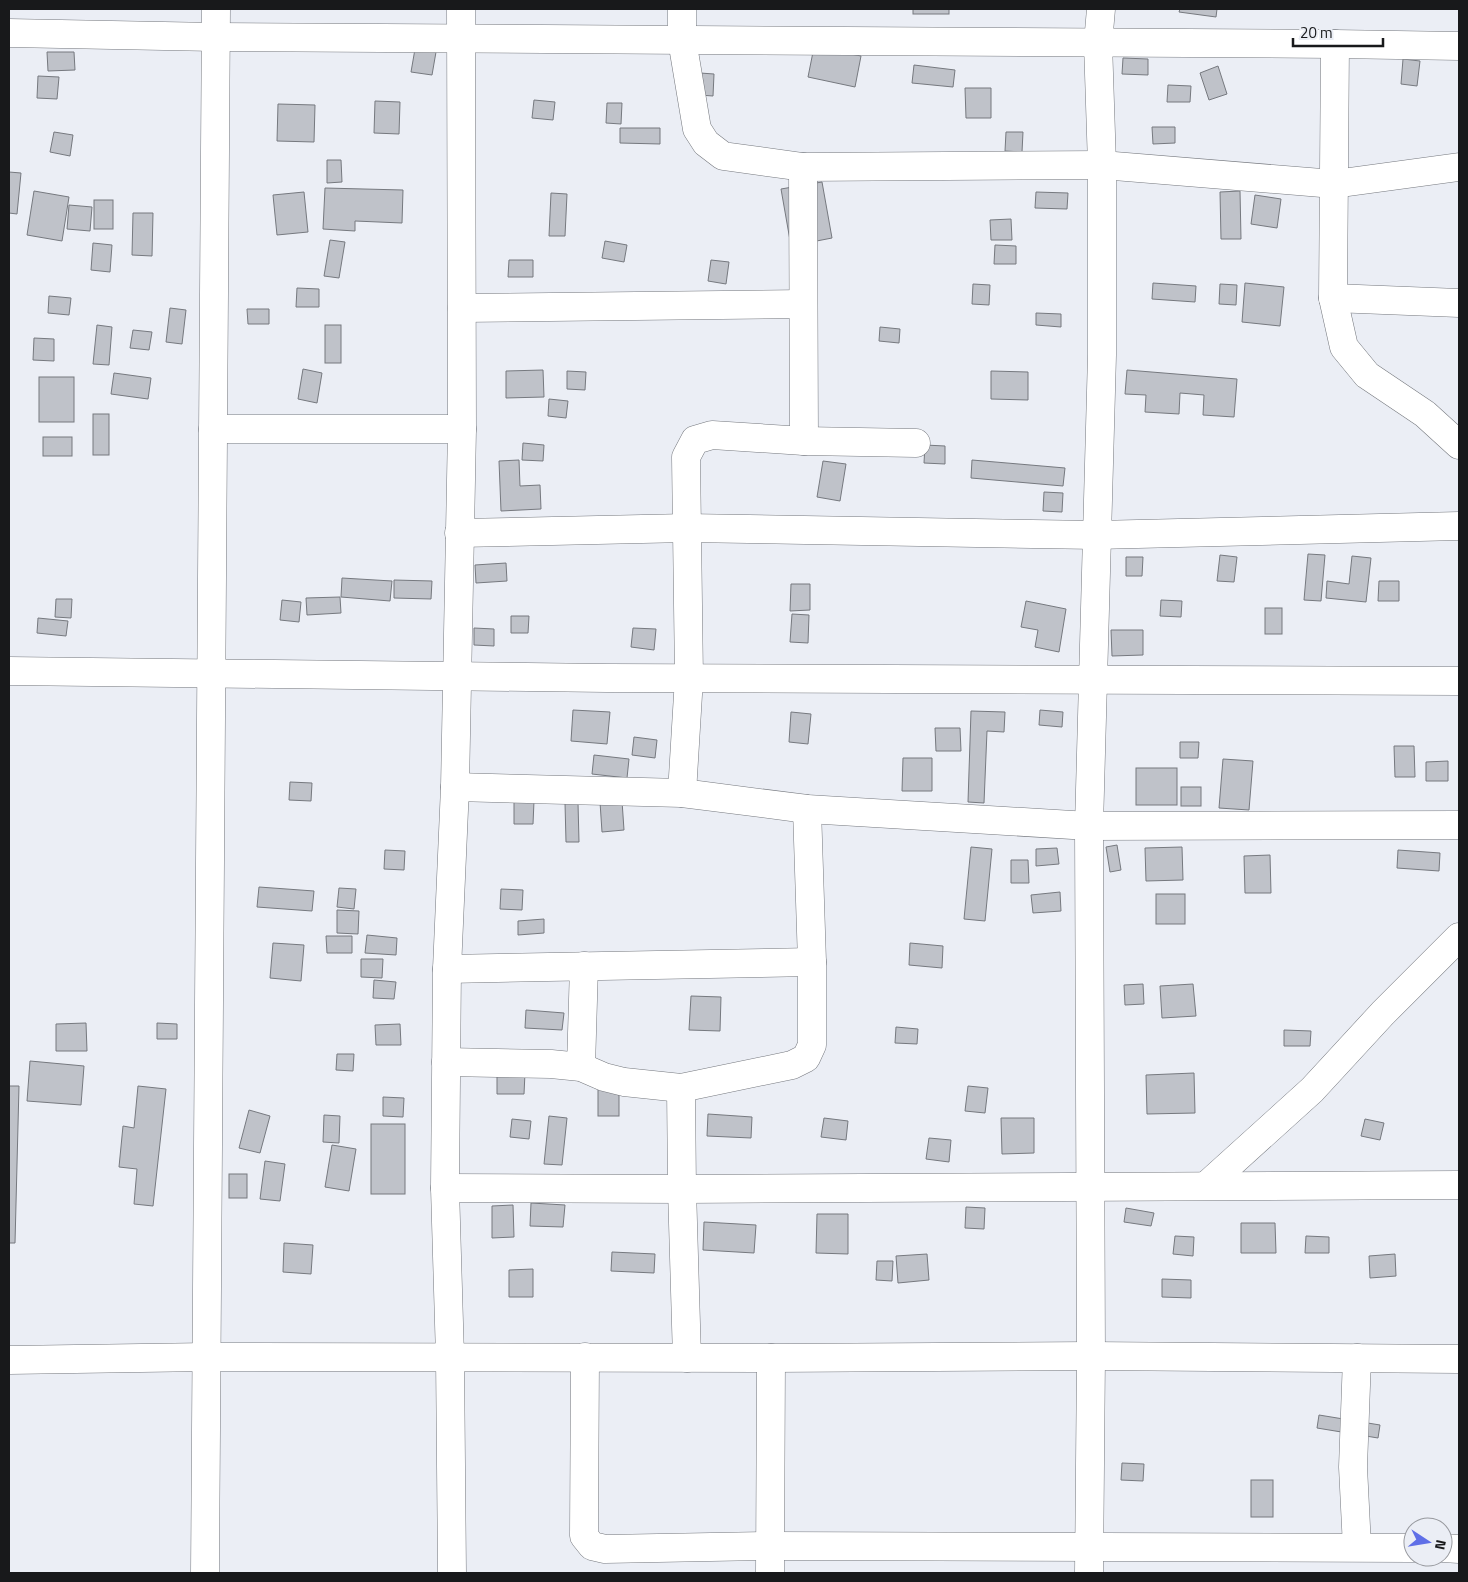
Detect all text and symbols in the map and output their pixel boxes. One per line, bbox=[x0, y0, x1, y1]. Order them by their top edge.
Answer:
scale bar bbox=[1293, 15, 1383, 47]
text: 20 m bbox=[1300, 21, 1333, 44]
north arrow bbox=[1403, 1517, 1453, 1567]
text: N bbox=[1430, 1538, 1452, 1552]

